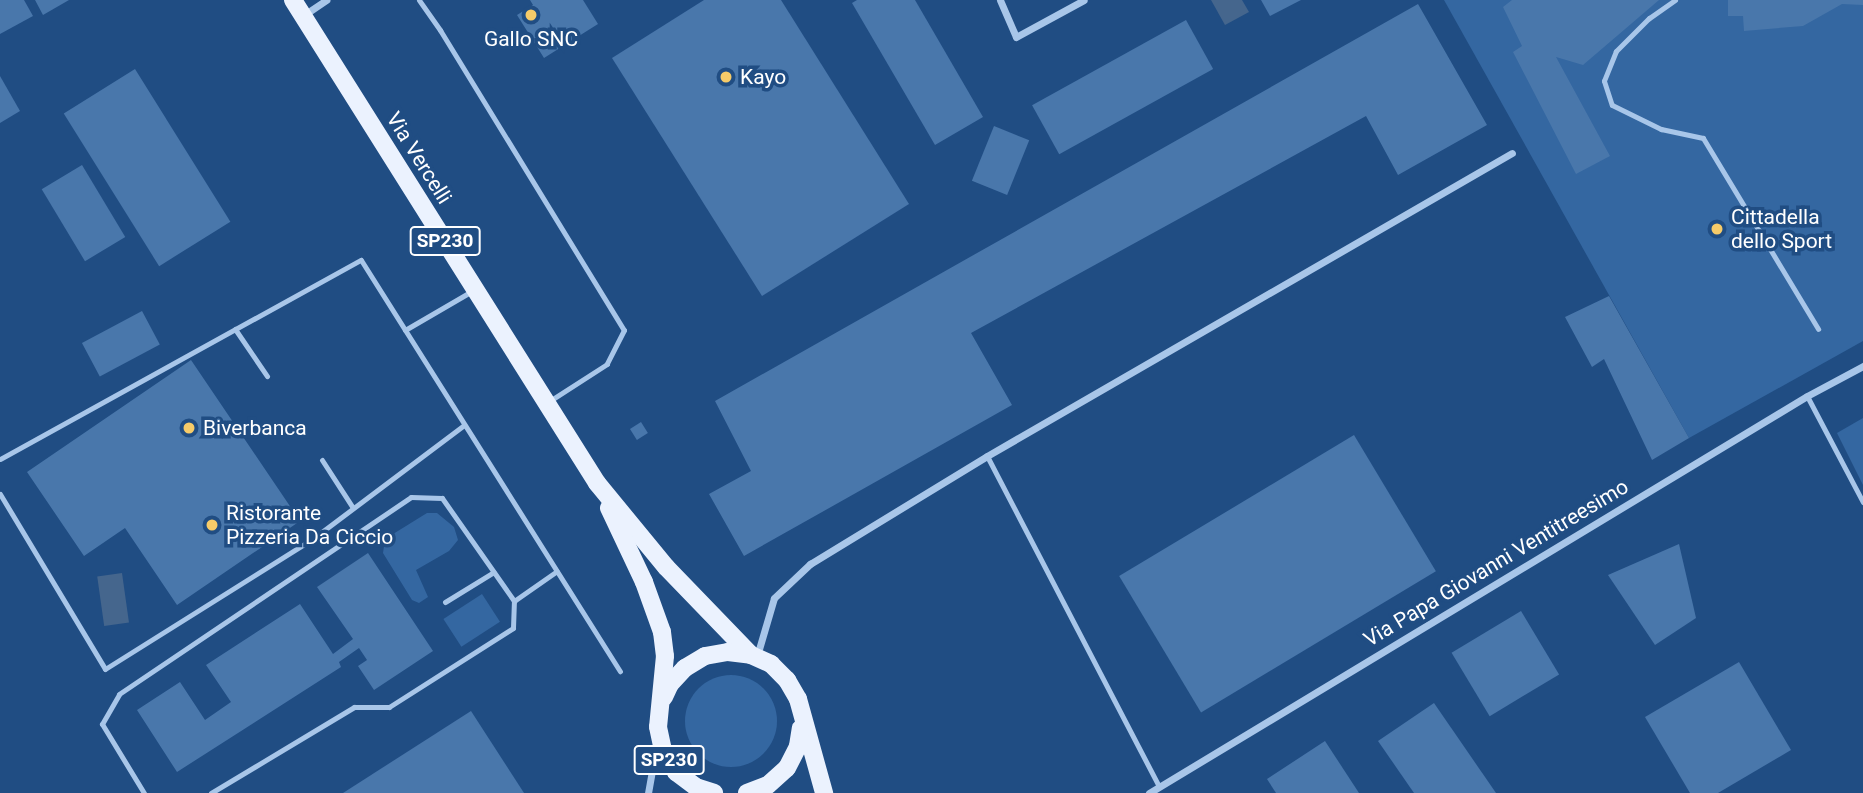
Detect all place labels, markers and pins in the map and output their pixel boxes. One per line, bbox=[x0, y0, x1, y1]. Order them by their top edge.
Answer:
marker: Gallo SNC bbox=[523, 7, 539, 23]
place label: Gallo SNC bbox=[484, 26, 578, 52]
place label: Kayo bbox=[740, 64, 786, 90]
marker: Kayo bbox=[718, 69, 734, 85]
place label: Cittadella dello Sport bbox=[1731, 204, 1832, 254]
marker: Cittadella dello Sport bbox=[1709, 221, 1725, 237]
place label: Biverbanca bbox=[203, 415, 307, 441]
marker: Biverbanca bbox=[181, 420, 197, 436]
place label: Ristorante Pizzeria Da Ciccio bbox=[226, 500, 393, 550]
marker: Ristorante Pizzeria Da Ciccio bbox=[204, 517, 220, 533]

